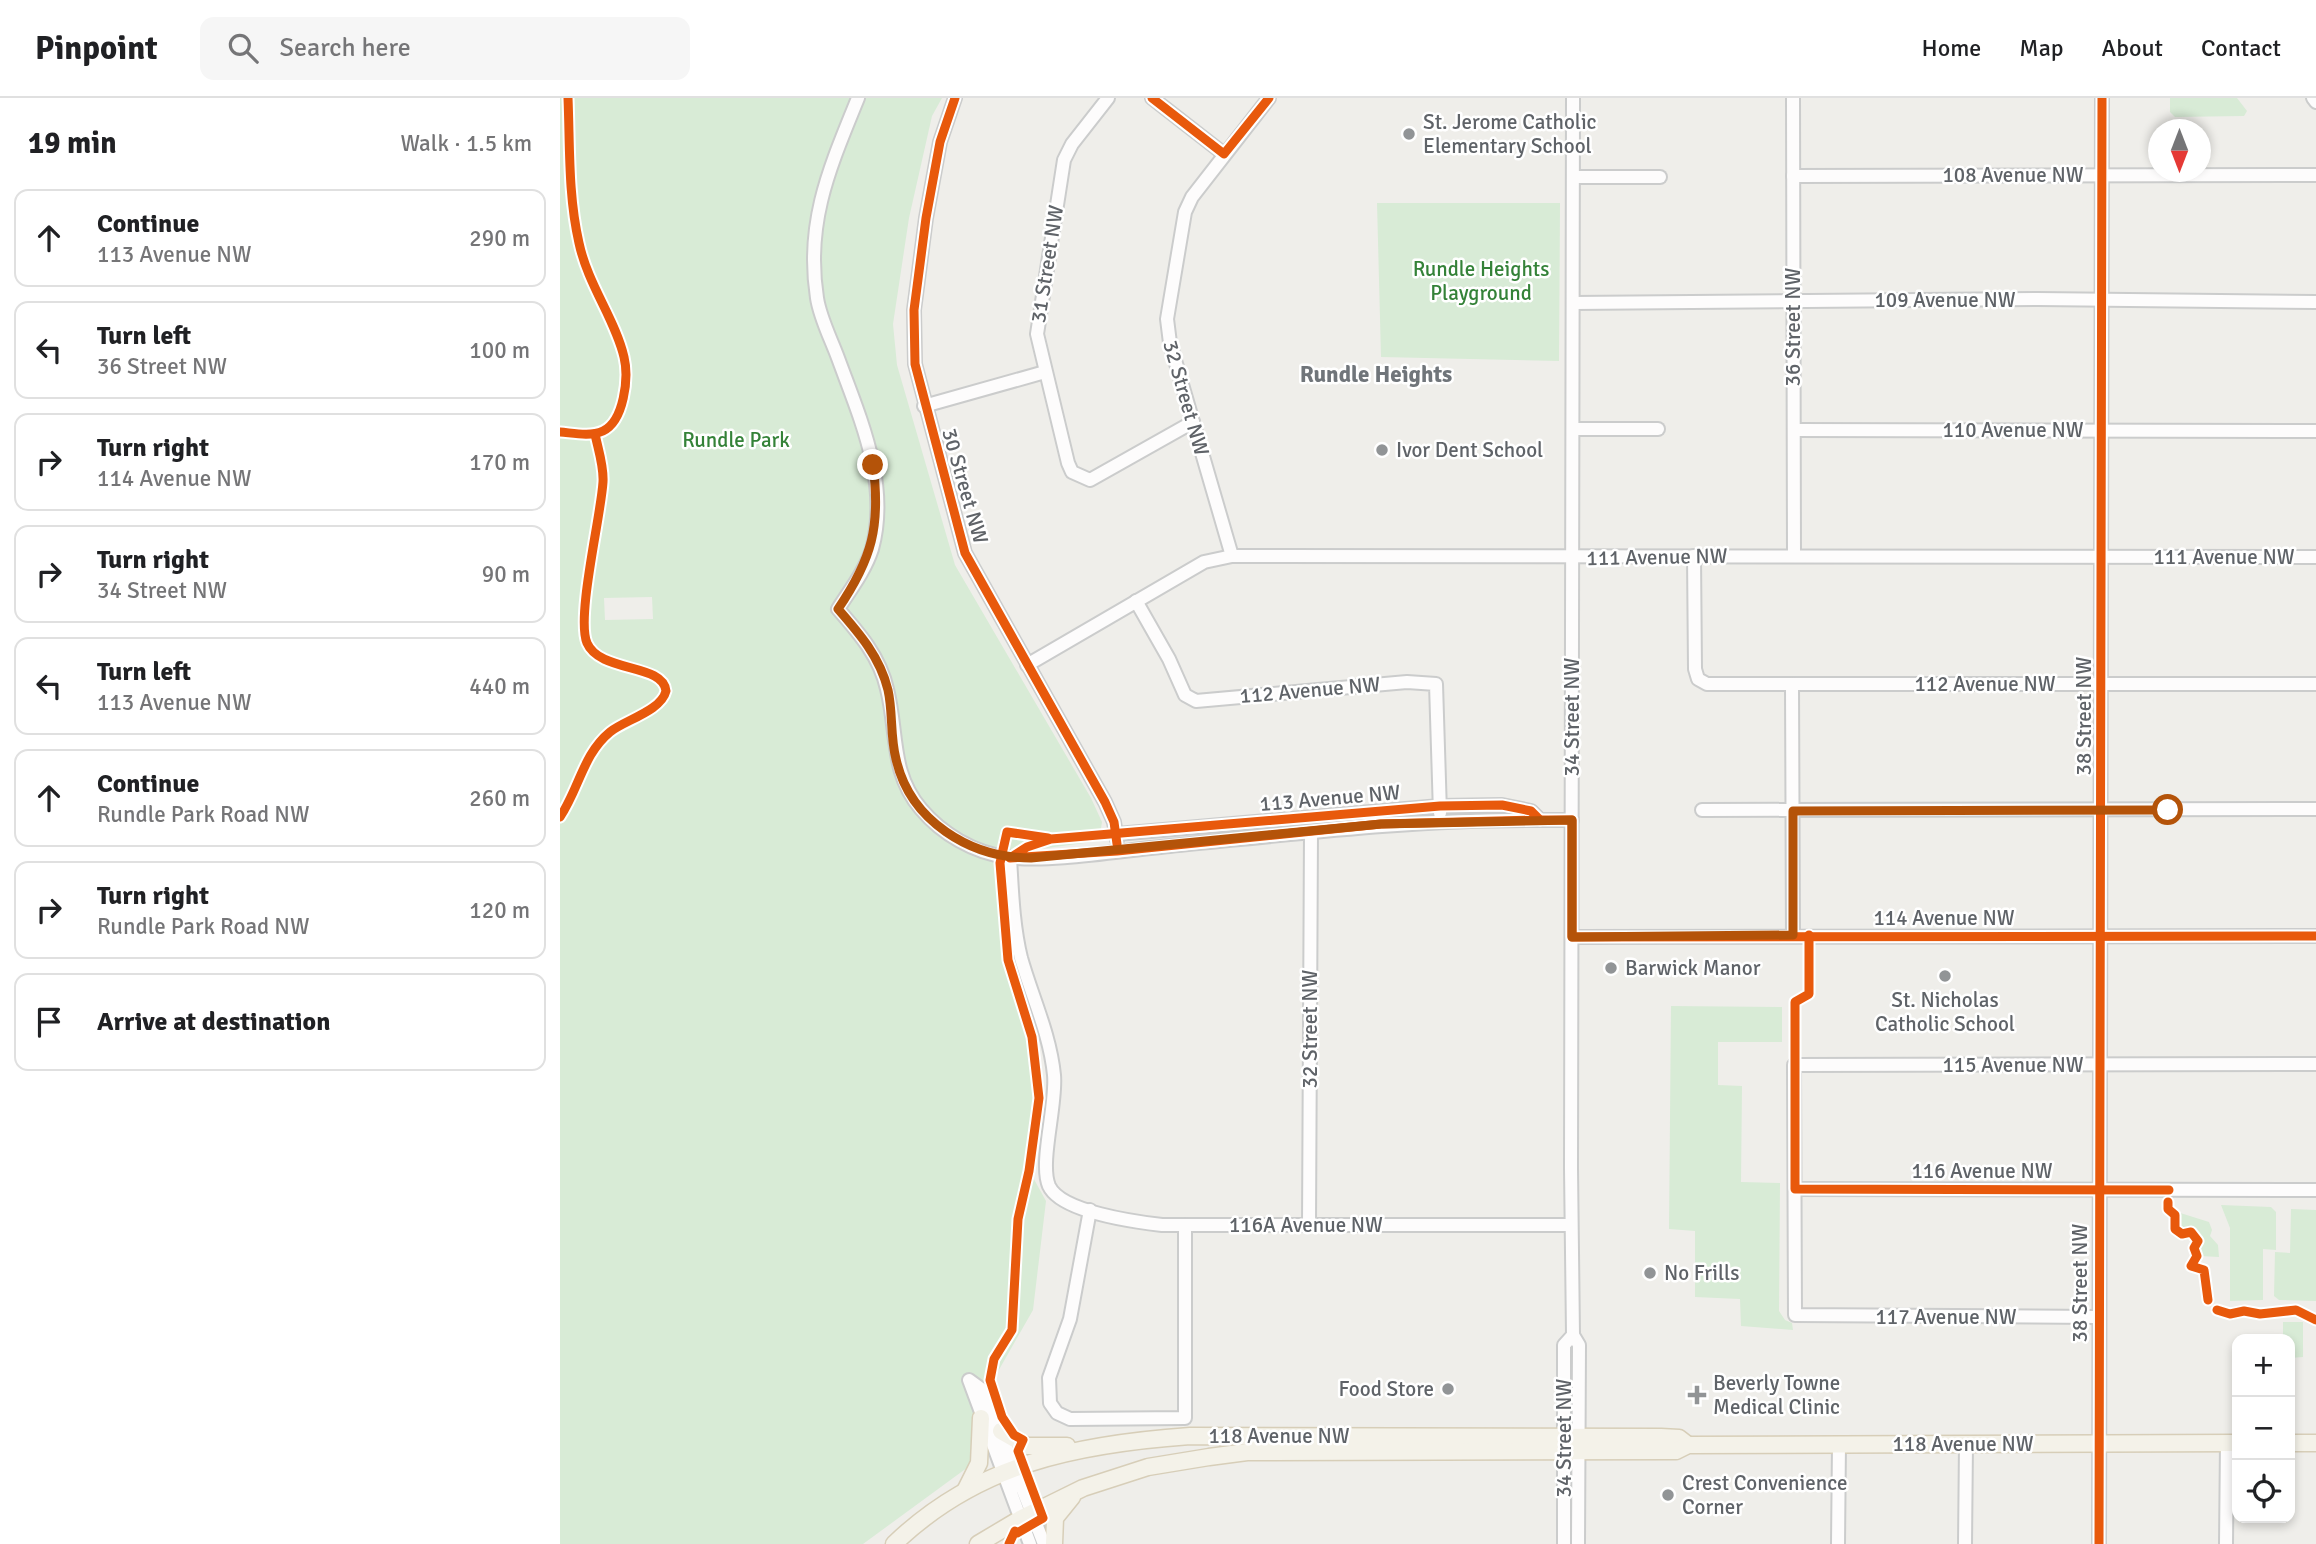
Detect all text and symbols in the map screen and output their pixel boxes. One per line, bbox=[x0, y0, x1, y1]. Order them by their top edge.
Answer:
search box bbox=[200, 17, 690, 80]
text: Pinpoint bbox=[35, 28, 158, 69]
icon: search bbox=[224, 29, 262, 67]
text: Search here bbox=[280, 32, 411, 64]
text: Home bbox=[1921, 33, 1981, 63]
text: Map bbox=[2019, 33, 2064, 63]
text: About bbox=[2102, 33, 2163, 63]
text: Contact bbox=[2201, 33, 2281, 63]
place label: St. Jerome Catholic Elementary School bbox=[1423, 109, 1597, 159]
north arrow bbox=[2148, 119, 2211, 182]
text: 19 min bbox=[28, 125, 117, 162]
marker: St. Jerome Catholic Elementary School bbox=[1401, 126, 1417, 142]
text: Walk · 1.5 km bbox=[400, 129, 532, 158]
street label: 108 Avenue NW bbox=[1942, 162, 2084, 188]
street label: 31 Street NW bbox=[1025, 203, 1069, 325]
text: Continue bbox=[97, 208, 199, 240]
icon: ahead bbox=[30, 219, 68, 257]
text: 290 m bbox=[469, 224, 530, 253]
text: 113 Avenue NW bbox=[97, 240, 252, 269]
park label: Rundle Heights Playground bbox=[1413, 256, 1549, 306]
street label: 36 Street NW bbox=[1780, 267, 1806, 386]
street label: 109 Avenue NW bbox=[1874, 287, 2016, 313]
text: Turn left bbox=[97, 320, 191, 352]
icon: left bbox=[30, 331, 68, 369]
text: 100 m bbox=[469, 336, 530, 365]
street label: 32 Street NW bbox=[1157, 337, 1215, 459]
text: 36 Street NW bbox=[97, 352, 227, 381]
district label: Rundle Heights bbox=[1300, 360, 1452, 389]
street label: 110 Avenue NW bbox=[1942, 417, 2084, 443]
street label: 30 Street NW bbox=[936, 425, 994, 547]
park label: Rundle Park bbox=[682, 427, 790, 453]
text: Turn right bbox=[97, 432, 209, 464]
place label: Ivor Dent School bbox=[1396, 437, 1543, 463]
marker: Ivor Dent School bbox=[1374, 442, 1390, 458]
icon: right bbox=[30, 443, 68, 481]
text: 170 m bbox=[469, 448, 530, 477]
route end bbox=[857, 449, 888, 480]
text: 114 Avenue NW bbox=[97, 464, 252, 493]
street label: 111 Avenue NW bbox=[1586, 543, 1728, 571]
text: Turn right bbox=[97, 544, 209, 576]
street label: 111 Avenue NW bbox=[2153, 544, 2295, 570]
icon: right bbox=[30, 555, 68, 593]
text: 90 m bbox=[482, 560, 530, 589]
text: 34 Street NW bbox=[97, 576, 227, 605]
text: Turn left bbox=[97, 656, 191, 688]
street label: 38 Street NW bbox=[2071, 656, 2097, 775]
street label: 34 Street NW bbox=[1559, 657, 1585, 776]
icon: left bbox=[30, 667, 68, 705]
street label: 112 Avenue NW bbox=[1239, 671, 1382, 709]
street label: 112 Avenue NW bbox=[1914, 671, 2056, 697]
text: 440 m bbox=[469, 672, 530, 701]
text: 113 Avenue NW bbox=[97, 688, 252, 717]
text: Continue bbox=[97, 768, 199, 800]
icon: ahead bbox=[30, 779, 68, 817]
street label: 113 Avenue NW bbox=[1259, 779, 1402, 817]
text: 260 m bbox=[469, 784, 530, 813]
route start bbox=[2152, 794, 2183, 825]
text: Rundle Park Road NW bbox=[97, 800, 309, 829]
text: Turn right bbox=[97, 880, 209, 912]
icon: right bbox=[30, 891, 68, 929]
text: 120 m bbox=[469, 896, 530, 925]
street label: 114 Avenue NW bbox=[1873, 905, 2015, 931]
text: Rundle Park Road NW bbox=[97, 912, 309, 941]
place label: Barwick Manor bbox=[1625, 955, 1761, 981]
marker: Barwick Manor bbox=[1603, 960, 1619, 976]
marker: St. Nicholas Catholic School bbox=[1937, 968, 1953, 984]
street label: 32 Street NW bbox=[1297, 969, 1323, 1088]
place label: St. Nicholas Catholic School bbox=[1875, 987, 2015, 1037]
icon: arrive bbox=[30, 1003, 68, 1041]
text: Arrive at destination bbox=[97, 1006, 330, 1038]
street label: 115 Avenue NW bbox=[1942, 1052, 2084, 1078]
street label: 116 Avenue NW bbox=[1911, 1158, 2053, 1184]
street label: 116A Avenue NW bbox=[1229, 1212, 1383, 1238]
street label: 38 Street NW bbox=[2067, 1223, 2093, 1342]
place label: No Frills bbox=[1664, 1260, 1739, 1286]
marker: No Frills bbox=[1642, 1265, 1658, 1281]
street label: 117 Avenue NW bbox=[1875, 1304, 2017, 1330]
map controls bbox=[2232, 1334, 2295, 1523]
button: + bbox=[2232, 1334, 2295, 1397]
place label: Beverly Towne Medical Clinic bbox=[1713, 1370, 1840, 1420]
place label: Food Store bbox=[1338, 1376, 1434, 1402]
street label: 34 Street NW bbox=[1551, 1378, 1577, 1497]
marker: Food Store bbox=[1440, 1381, 1456, 1397]
marker: Beverly Towne Medical Clinic bbox=[1687, 1385, 1707, 1405]
button: − bbox=[2232, 1397, 2295, 1460]
street label: 118 Avenue NW bbox=[1208, 1423, 1350, 1449]
street label: 118 Avenue NW bbox=[1892, 1431, 2034, 1457]
button: locate bbox=[2232, 1460, 2295, 1523]
place label: Crest Convenience Corner bbox=[1682, 1470, 1848, 1520]
marker: Crest Convenience Corner bbox=[1660, 1487, 1676, 1503]

